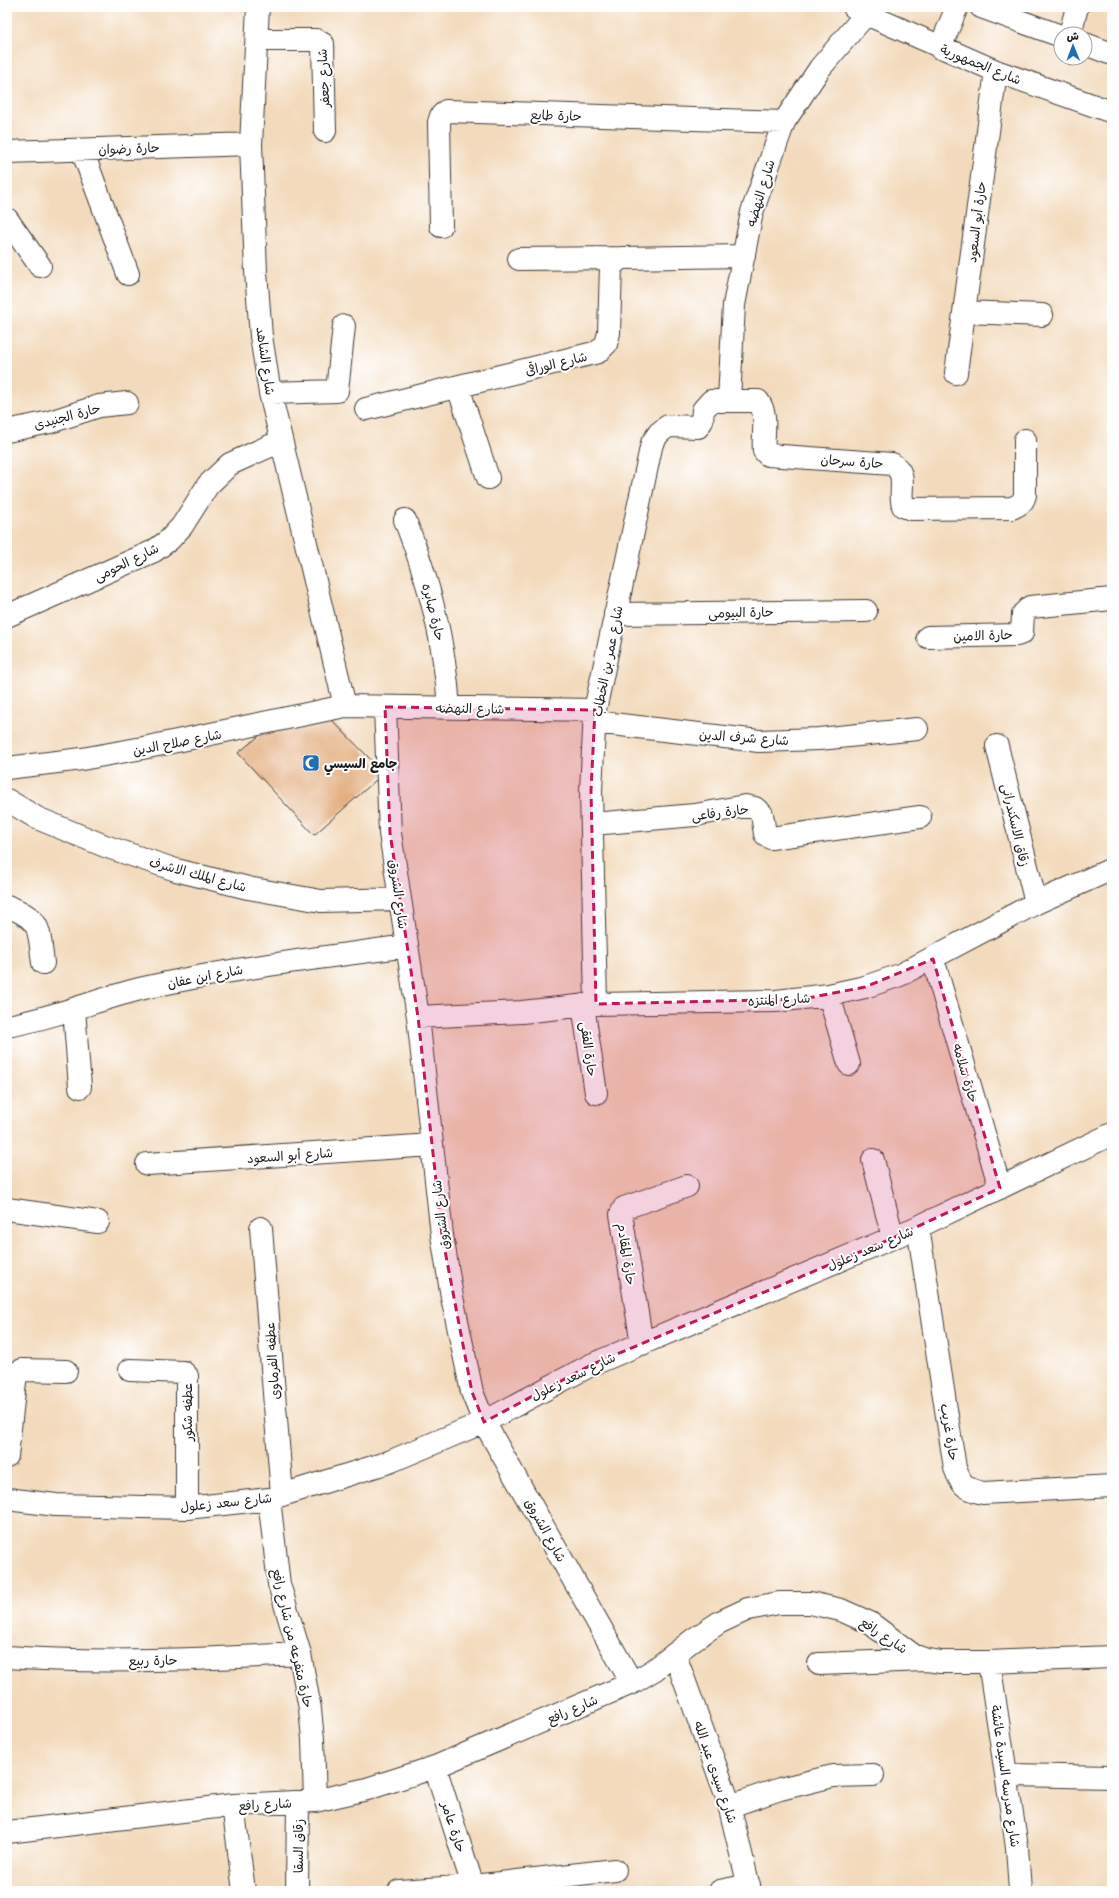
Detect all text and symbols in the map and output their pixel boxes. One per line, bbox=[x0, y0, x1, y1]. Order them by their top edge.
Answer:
north arrow bbox=[1053, 26, 1093, 66]
text: ش bbox=[1067, 27, 1079, 44]
street label: شارع الجمهورية bbox=[937, 39, 1025, 89]
street label: شارع جعفر bbox=[311, 48, 335, 109]
street label: حارة طايع bbox=[530, 104, 582, 127]
street label: حارة رضوان bbox=[98, 137, 160, 158]
street label: شارع النهضه bbox=[740, 157, 780, 229]
street label: حارة أبو السعود bbox=[961, 180, 990, 264]
street label: شارع الشاهد bbox=[251, 326, 281, 396]
street label: شارع الوراقى bbox=[523, 346, 589, 380]
street label: حارة الجنيدى bbox=[31, 397, 102, 434]
street label: حارة سرحان bbox=[820, 449, 884, 472]
street label: شارع الحومى bbox=[90, 538, 162, 586]
street label: حارة صابره bbox=[418, 581, 451, 643]
street label: حارة البيومى bbox=[708, 601, 774, 623]
street label: شارع عمر بن الخطاب bbox=[586, 604, 628, 718]
street label: حارة الامين bbox=[953, 624, 1013, 645]
street label: شارع النهضه bbox=[435, 697, 505, 719]
street label: شارع صلاح الدين bbox=[131, 724, 223, 760]
street label: شارع شرف الدين bbox=[698, 724, 790, 750]
mosque icon: جامع السيسي bbox=[301, 753, 321, 773]
place label: جامع السيسي bbox=[324, 753, 398, 776]
street label: زقاق الاسكندرانى bbox=[998, 781, 1035, 868]
street label: حارة رفاعى bbox=[690, 799, 750, 824]
street label: شارع الملك الاشرف bbox=[147, 851, 249, 897]
street label: شارع الشروق bbox=[384, 858, 414, 930]
street label: شارع ابن عفان bbox=[165, 959, 245, 993]
street label: شارع المنتزه bbox=[747, 987, 811, 1011]
street label: حارة الفقى bbox=[575, 1020, 603, 1078]
street label: حارة سلامه bbox=[949, 1041, 984, 1105]
street label: شارع أبو السعود bbox=[246, 1142, 334, 1168]
street label: شارع الشروق bbox=[426, 1179, 454, 1251]
street label: حارة المقادم bbox=[611, 1221, 642, 1287]
street label: شارع سعد زعلول bbox=[824, 1221, 916, 1275]
street label: عطفه الفرماوى bbox=[259, 1322, 284, 1400]
street label: شارع سعد زعلول bbox=[527, 1347, 619, 1405]
street label: عطفه شكور bbox=[177, 1383, 196, 1442]
street label: حارة غريب bbox=[937, 1402, 964, 1462]
street label: شارع سعد زعلول bbox=[179, 1487, 273, 1517]
street label: شارع الشروق bbox=[520, 1494, 572, 1566]
street label: حارة متفرعه من شارع رافع bbox=[266, 1566, 319, 1710]
street label: شارع رافع bbox=[856, 1612, 912, 1659]
street label: حارة ربيع bbox=[128, 1650, 178, 1671]
street label: شارع رافع bbox=[543, 1689, 601, 1730]
street label: شارع مدرسه السيدة عائشة bbox=[986, 1704, 1026, 1848]
street label: شارع سيدى عبد الله bbox=[689, 1718, 743, 1826]
street label: شارع رافع bbox=[238, 1793, 292, 1816]
street label: حارة عامر bbox=[437, 1798, 472, 1855]
street label: زقاق السقا bbox=[288, 1819, 307, 1873]

